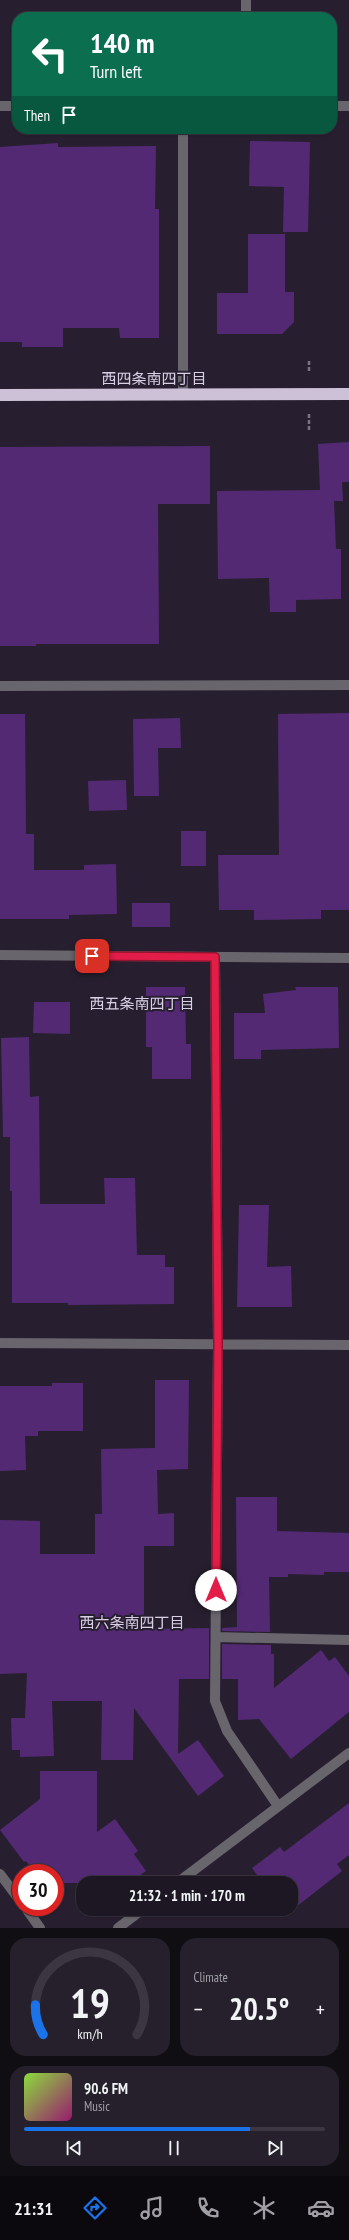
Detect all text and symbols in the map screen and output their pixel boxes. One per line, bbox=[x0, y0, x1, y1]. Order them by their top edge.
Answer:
text: 140 m bbox=[90, 24, 154, 61]
icon: left bbox=[24, 28, 76, 80]
text: Turn left bbox=[90, 60, 142, 83]
icon: arrive bbox=[58, 104, 80, 126]
text: Then bbox=[24, 106, 50, 125]
district label: 西四条南四丁目 bbox=[101, 369, 207, 388]
pin bbox=[75, 939, 109, 973]
icon: arrive bbox=[81, 945, 103, 967]
district label: 西五条南四丁目 bbox=[89, 994, 195, 1013]
position arrow bbox=[195, 1569, 237, 1611]
district label: 西六条南四丁目 bbox=[79, 1613, 185, 1632]
speed limit sign: 30 bbox=[12, 1864, 64, 1916]
text: 21:32 · 1 min · 170 m bbox=[129, 1886, 245, 1905]
text: Climate bbox=[194, 1969, 228, 1986]
text: 19 bbox=[70, 1976, 110, 2029]
text: 20.5° bbox=[229, 1989, 289, 2028]
text: − bbox=[194, 1995, 203, 2023]
text: + bbox=[316, 1995, 325, 2023]
text: km/h bbox=[77, 2024, 102, 2043]
text: 90.6 FM bbox=[84, 2079, 128, 2098]
text: Music bbox=[84, 2098, 110, 2115]
icon: previous bbox=[63, 2137, 85, 2159]
icon: pause bbox=[163, 2137, 185, 2159]
icon: next bbox=[264, 2137, 286, 2159]
icon: directions bbox=[81, 2194, 109, 2222]
icon: music bbox=[138, 2194, 166, 2222]
icon: phone bbox=[194, 2194, 222, 2222]
icon: climate bbox=[250, 2194, 278, 2222]
icon: car bbox=[307, 2194, 335, 2222]
text: 21:31 bbox=[14, 2197, 53, 2220]

